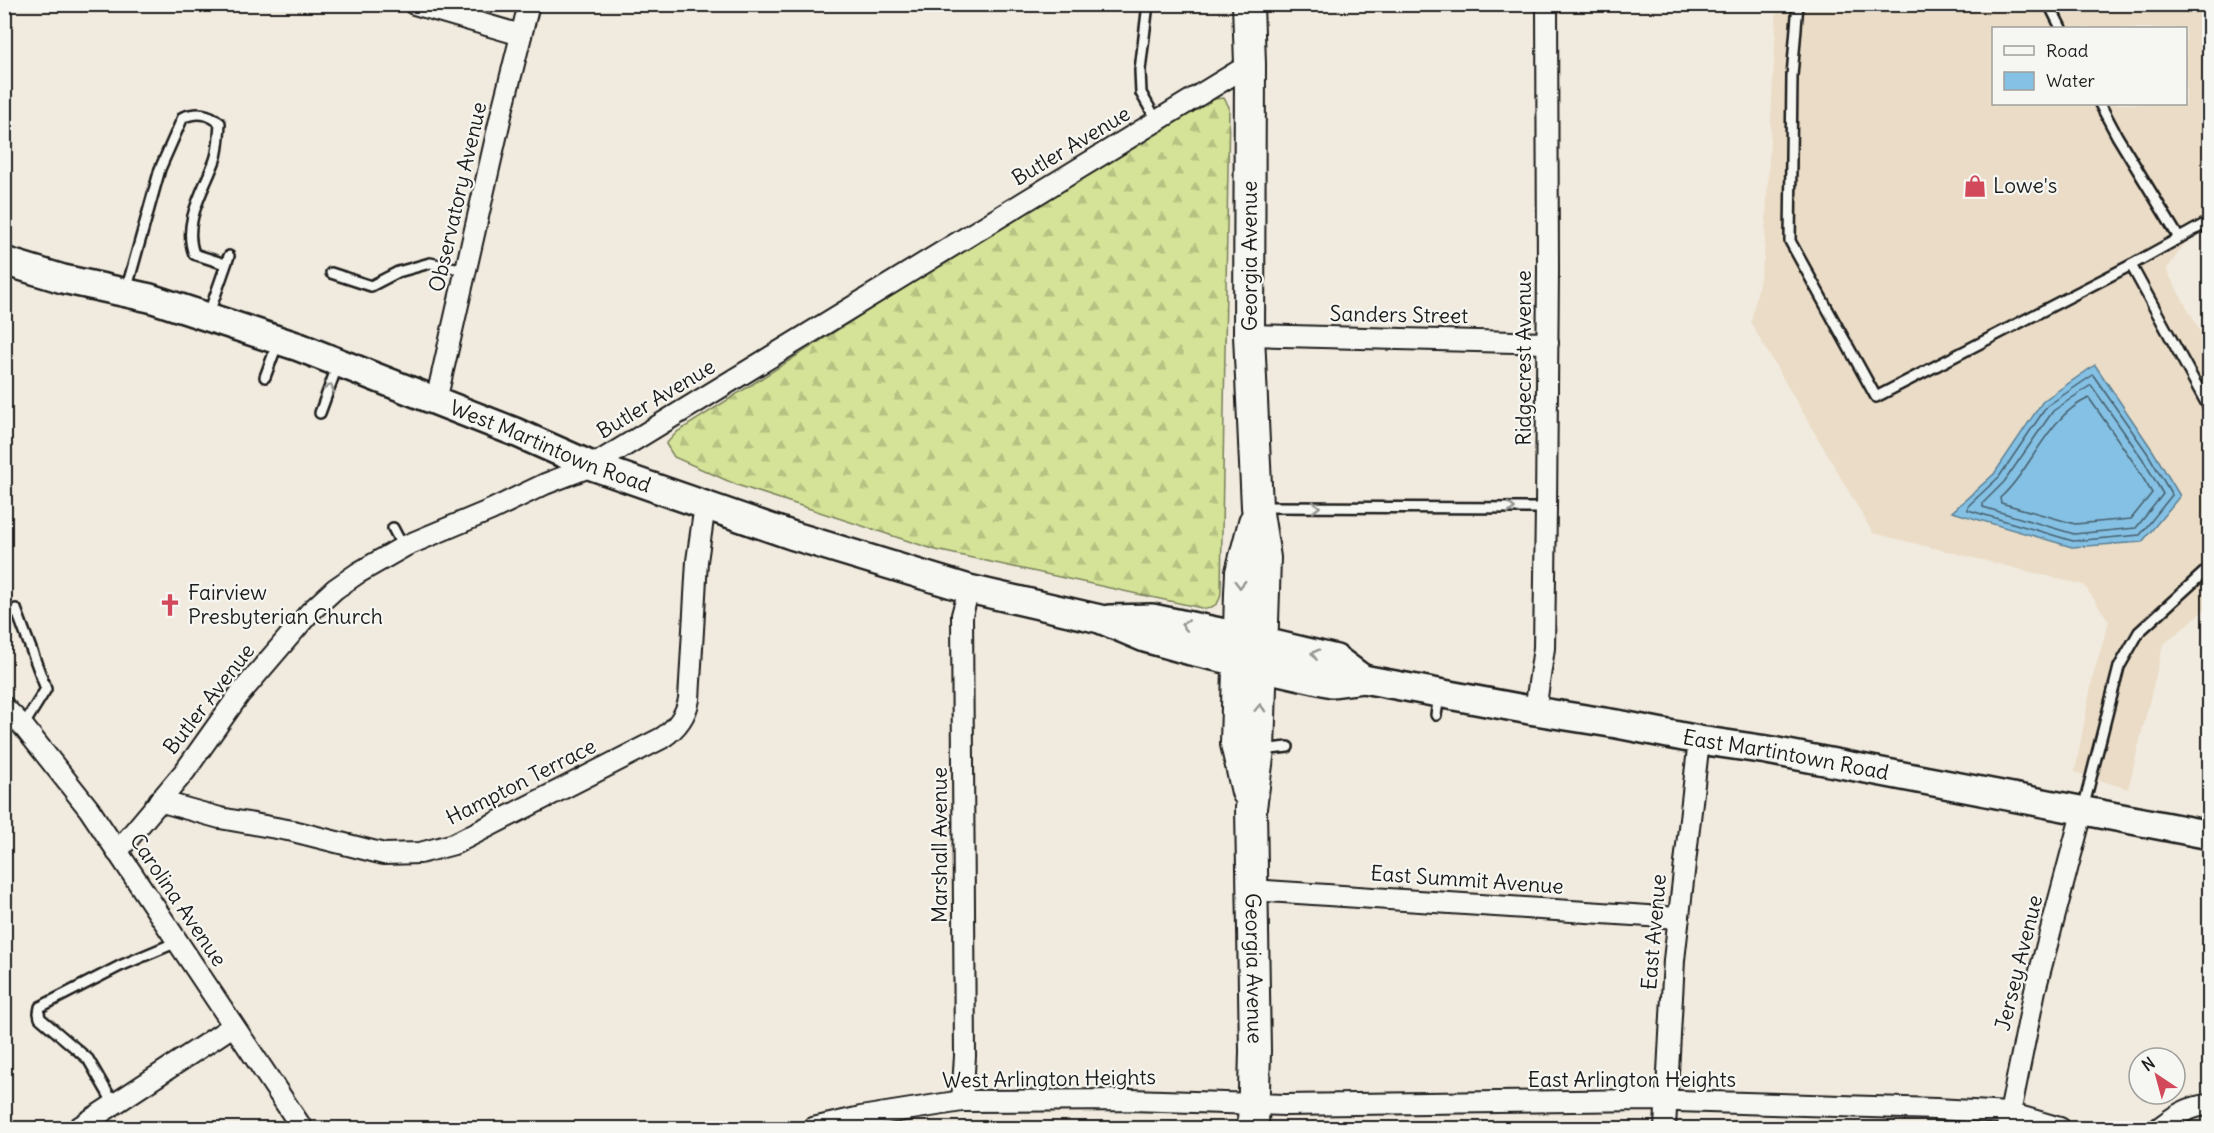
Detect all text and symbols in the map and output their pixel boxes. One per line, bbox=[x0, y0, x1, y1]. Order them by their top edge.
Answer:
legend bbox=[1992, 27, 2187, 105]
text: Road bbox=[2046, 39, 2089, 62]
text: Water bbox=[2046, 69, 2096, 92]
street label: Observatory Avenue bbox=[423, 99, 493, 294]
street label: Butler Avenue bbox=[1007, 100, 1135, 191]
place label: Lowe's bbox=[1993, 172, 2057, 199]
shop icon: Lowe's bbox=[1962, 173, 1988, 199]
street label: Georgia Avenue bbox=[1236, 181, 1263, 331]
street label: Ridgecrest Avenue bbox=[1510, 270, 1537, 446]
street label: Sanders Street bbox=[1330, 300, 1469, 329]
street label: Butler Avenue bbox=[592, 353, 720, 444]
one-way arrow bbox=[322, 383, 335, 394]
street label: West Martintown Road bbox=[446, 394, 655, 498]
one-way arrow bbox=[1311, 501, 1320, 513]
one-way arrow bbox=[1506, 501, 1515, 514]
place label: Fairview Presbyterian Church bbox=[188, 579, 383, 630]
one-way arrow bbox=[1234, 580, 1247, 589]
church icon: Fairview Presbyterian Church bbox=[157, 592, 183, 618]
one-way arrow bbox=[1180, 619, 1190, 632]
street label: Butler Avenue bbox=[157, 638, 260, 759]
one-way arrow bbox=[1311, 649, 1321, 662]
one-way arrow bbox=[1254, 704, 1267, 713]
street label: East Martintown Road bbox=[1680, 723, 1891, 786]
street label: Hampton Terrace bbox=[441, 732, 600, 831]
street label: Marshall Avenue bbox=[926, 767, 953, 923]
street label: Carolina Avenue bbox=[124, 828, 233, 971]
street label: East Summit Avenue bbox=[1370, 859, 1565, 900]
street label: East Avenue bbox=[1635, 873, 1672, 991]
street label: Jersey Avenue bbox=[1989, 892, 2048, 1033]
street label: Georgia Avenue bbox=[1239, 893, 1269, 1044]
north arrow bbox=[2127, 1046, 2187, 1106]
text: N bbox=[2138, 1053, 2159, 1075]
street label: West Arlington Heights bbox=[942, 1063, 1156, 1094]
street label: East Arlington Heights bbox=[1528, 1066, 1736, 1093]

